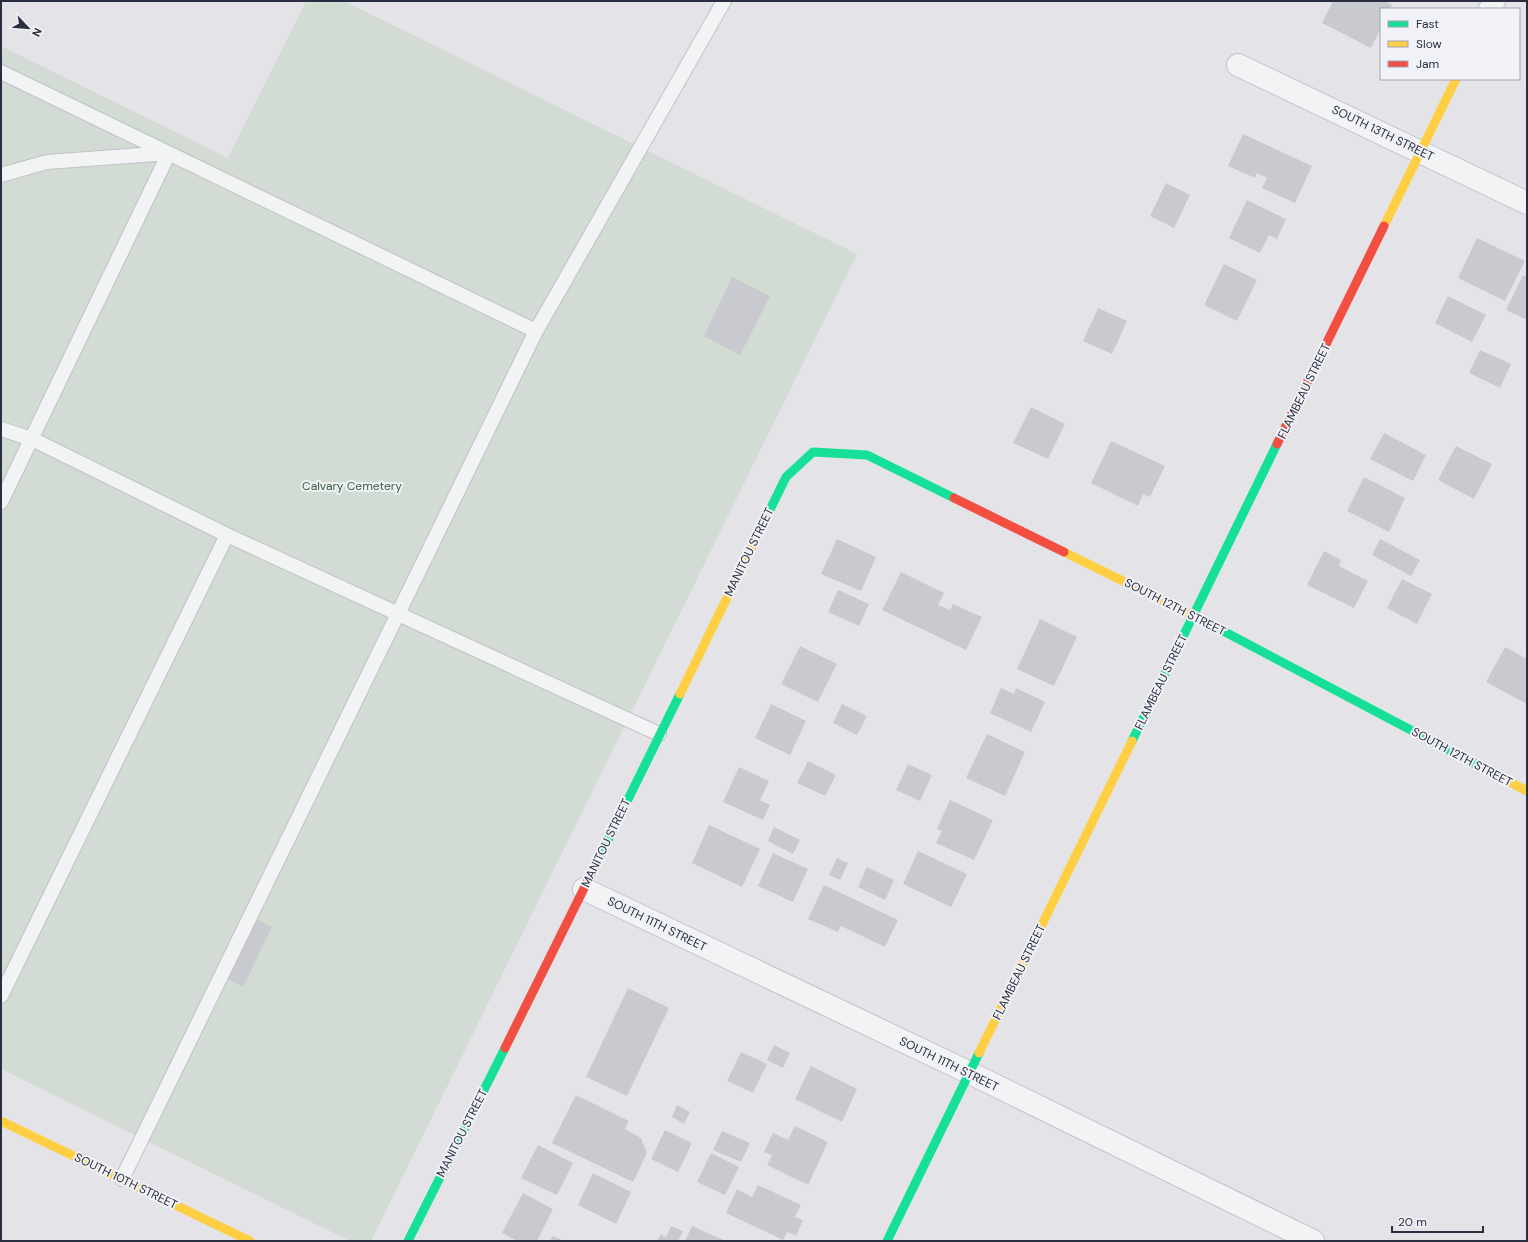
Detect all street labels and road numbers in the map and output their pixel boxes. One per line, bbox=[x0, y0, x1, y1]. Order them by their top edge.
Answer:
street label: SOUTH 13TH STREET bbox=[1329, 101, 1437, 165]
street label: FLAMBEAU STREET bbox=[1274, 340, 1334, 441]
street label: MANITOU STREET bbox=[721, 505, 778, 599]
street label: SOUTH 12TH STREET bbox=[1122, 575, 1229, 640]
street label: FLAMBEAU STREET bbox=[1131, 631, 1191, 732]
street label: SOUTH 12TH STREET bbox=[1409, 724, 1515, 790]
street label: MANITOU STREET bbox=[578, 796, 635, 890]
street label: SOUTH 11TH STREET bbox=[605, 893, 710, 955]
street label: FLAMBEAU STREET bbox=[989, 921, 1049, 1022]
street label: SOUTH 11TH STREET bbox=[897, 1033, 1002, 1095]
street label: MANITOU STREET bbox=[433, 1086, 491, 1180]
street label: SOUTH 10TH STREET bbox=[72, 1149, 180, 1213]

